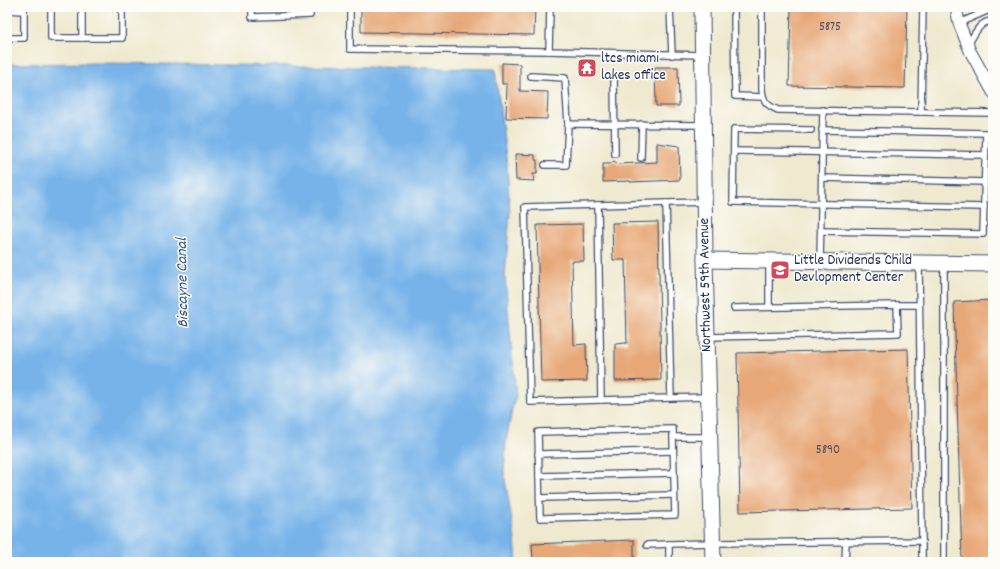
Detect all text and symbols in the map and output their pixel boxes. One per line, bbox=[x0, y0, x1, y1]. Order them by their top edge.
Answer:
house number: 5875 bbox=[819, 18, 841, 37]
place label: ltcs miami lakes office bbox=[601, 48, 666, 87]
temple icon: ltcs miami lakes office bbox=[576, 57, 598, 79]
street label: Northwest 59th Avenue bbox=[694, 217, 718, 352]
water label: Biscayne Canal bbox=[171, 237, 195, 328]
place label: Little Dividends Child Devlopment Center bbox=[794, 250, 912, 289]
school or university icon: Little Dividends Child Devlopment Center bbox=[769, 259, 791, 281]
house number: 5890 bbox=[816, 441, 840, 460]

